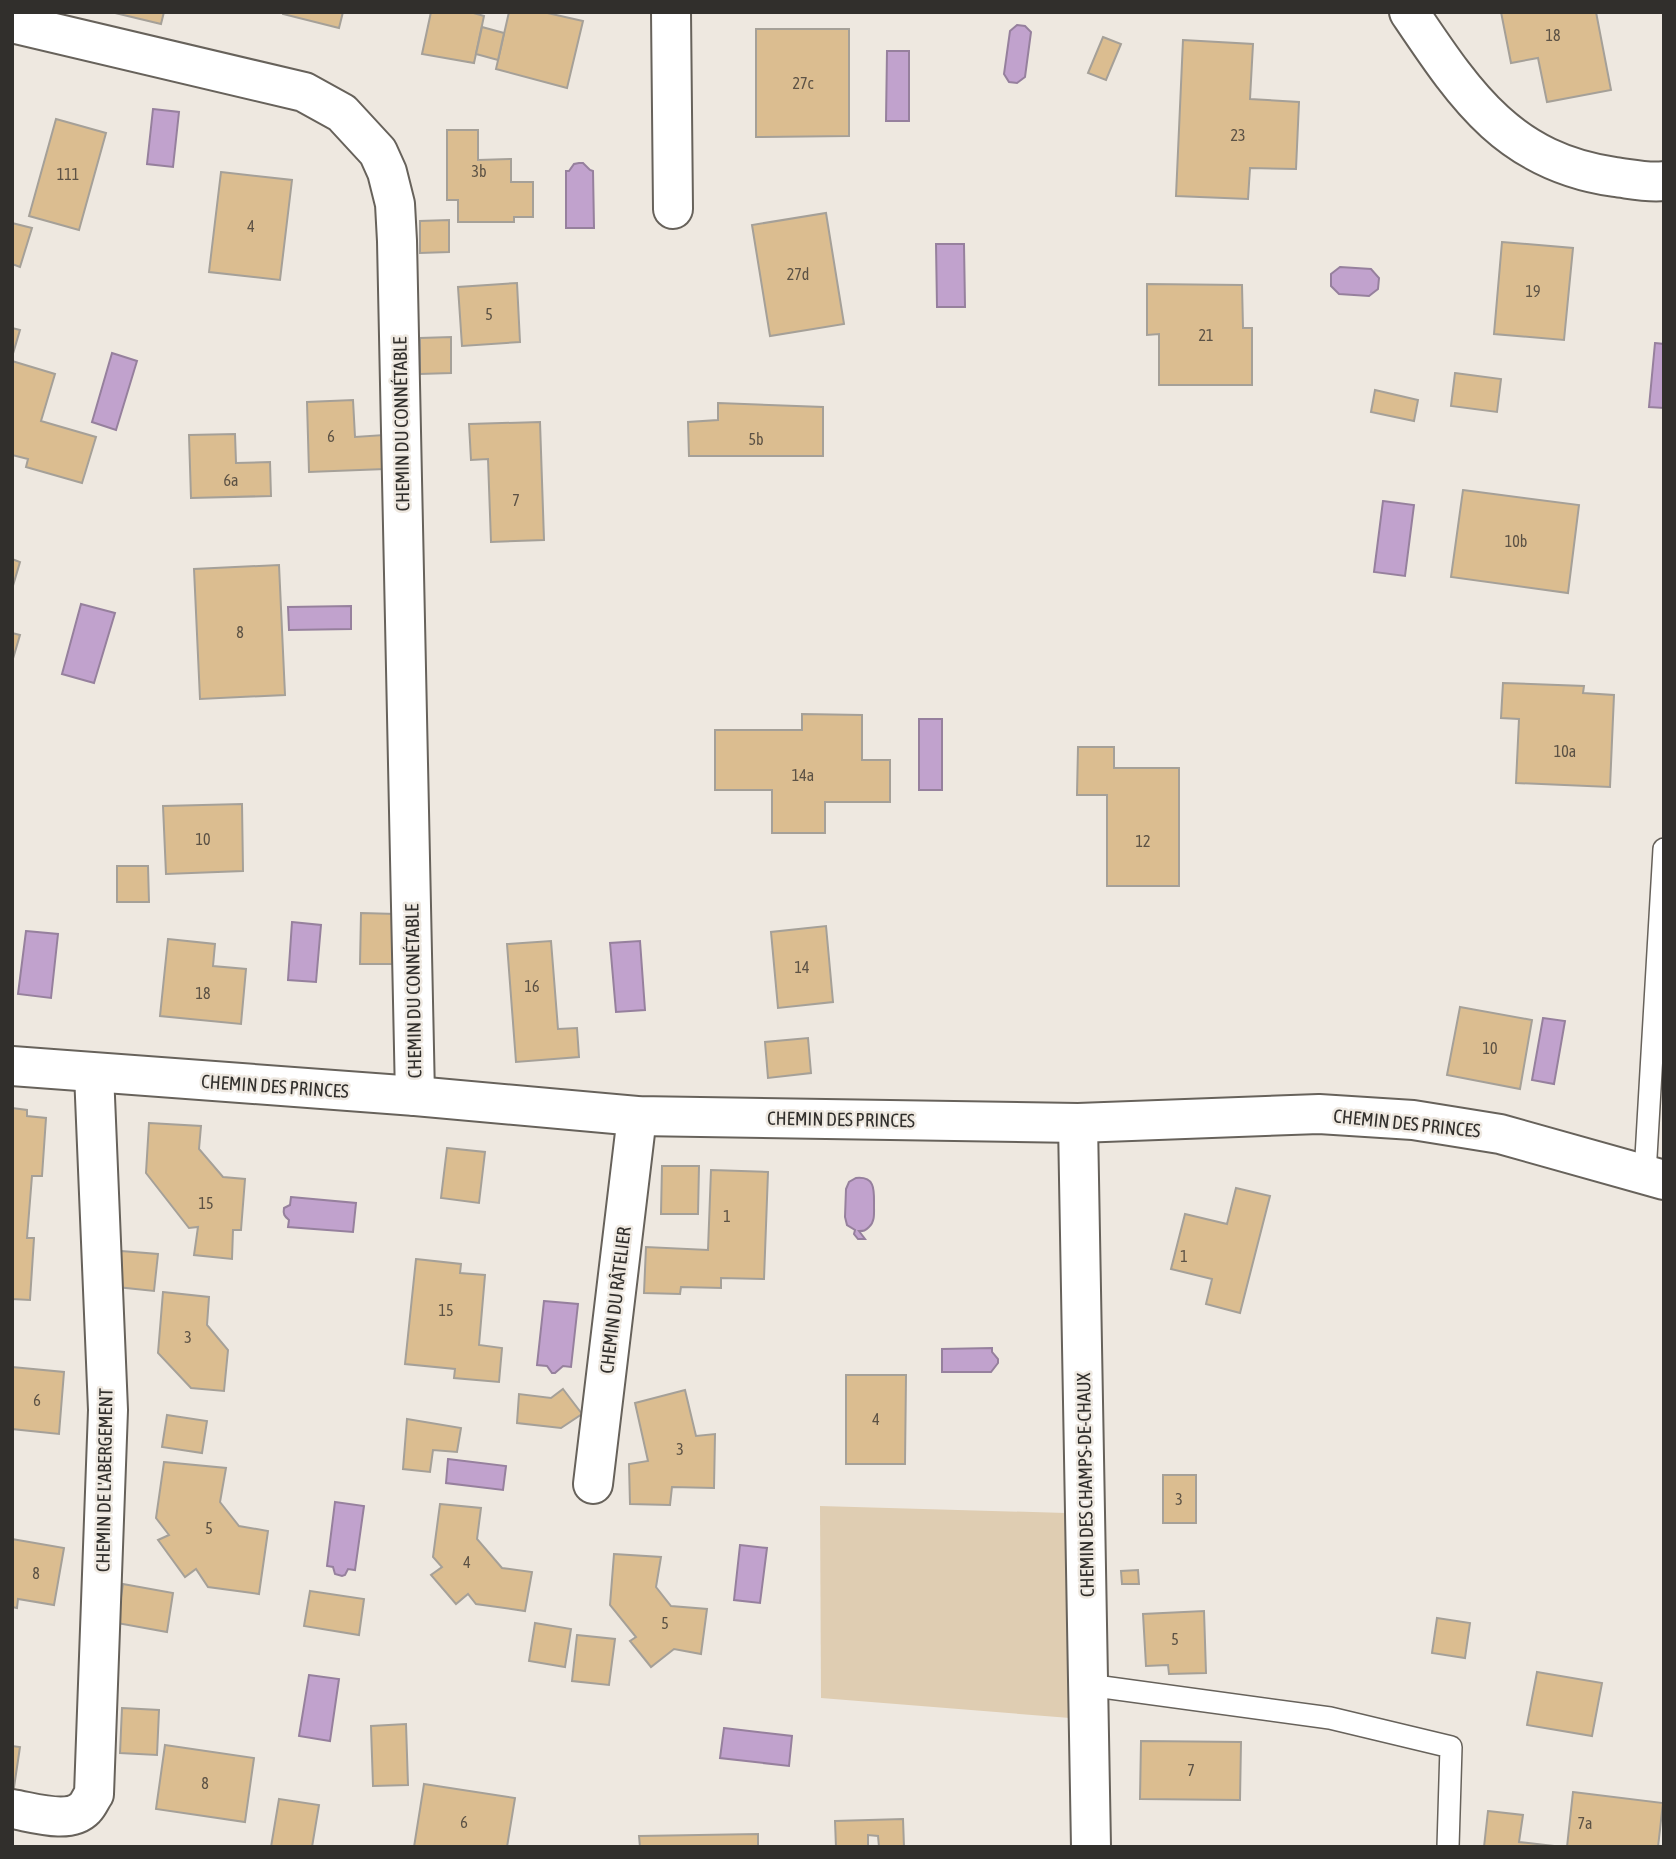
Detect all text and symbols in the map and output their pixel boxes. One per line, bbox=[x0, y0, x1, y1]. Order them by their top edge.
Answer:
house number: 18 bbox=[1545, 26, 1561, 44]
house number: 27c bbox=[793, 74, 814, 92]
house number: 23 bbox=[1230, 126, 1246, 144]
house number: 3b bbox=[471, 162, 487, 180]
house number: 111 bbox=[57, 165, 79, 183]
house number: 4 bbox=[247, 217, 255, 235]
house number: 27d bbox=[787, 265, 809, 283]
house number: 19 bbox=[1525, 282, 1541, 300]
house number: 5 bbox=[485, 305, 493, 323]
house number: 21 bbox=[1198, 326, 1214, 344]
street label: CHEMIN DU CONNÉTABLE bbox=[388, 336, 414, 512]
house number: 6 bbox=[327, 427, 335, 445]
house number: 5b bbox=[748, 430, 764, 448]
house number: 6a bbox=[224, 471, 238, 489]
house number: 7 bbox=[512, 491, 520, 509]
house number: 10b bbox=[1505, 532, 1527, 550]
house number: 8 bbox=[236, 623, 244, 641]
house number: 10a bbox=[1554, 742, 1576, 760]
house number: 14a bbox=[792, 766, 814, 784]
house number: 10 bbox=[195, 830, 211, 848]
house number: 12 bbox=[1135, 832, 1151, 850]
street label: CHEMIN DU CONNÉTABLE bbox=[400, 903, 426, 1079]
house number: 14 bbox=[794, 958, 810, 976]
house number: 16 bbox=[524, 977, 540, 995]
house number: 18 bbox=[195, 984, 211, 1002]
house number: 10 bbox=[1482, 1039, 1498, 1057]
street label: CHEMIN DES PRINCES bbox=[200, 1070, 350, 1102]
street label: CHEMIN DES PRINCES bbox=[1332, 1104, 1482, 1142]
street label: CHEMIN DES PRINCES bbox=[767, 1107, 915, 1131]
house number: 15 bbox=[198, 1194, 214, 1212]
house number: 1 bbox=[723, 1207, 731, 1225]
street label: CHEMIN DU RÂTELIER bbox=[595, 1225, 635, 1375]
house number: 1 bbox=[1180, 1247, 1188, 1265]
house number: 15 bbox=[438, 1301, 454, 1319]
house number: 3 bbox=[184, 1328, 192, 1346]
street label: CHEMIN DES CHAMPS-DE-CHAUX bbox=[1072, 1372, 1098, 1597]
street label: CHEMIN DE L'ABERGEMENT bbox=[91, 1387, 117, 1572]
house number: 6 bbox=[33, 1391, 41, 1409]
house number: 4 bbox=[872, 1410, 880, 1428]
house number: 3 bbox=[676, 1440, 684, 1458]
house number: 3 bbox=[1175, 1490, 1183, 1508]
house number: 5 bbox=[205, 1519, 213, 1537]
house number: 4 bbox=[463, 1553, 471, 1571]
house number: 8 bbox=[32, 1564, 40, 1582]
house number: 5 bbox=[661, 1614, 669, 1632]
house number: 5 bbox=[1171, 1630, 1179, 1648]
house number: 7 bbox=[1187, 1761, 1195, 1779]
house number: 8 bbox=[201, 1774, 209, 1792]
house number: 6 bbox=[460, 1813, 468, 1831]
house number: 7a bbox=[1578, 1814, 1592, 1832]

